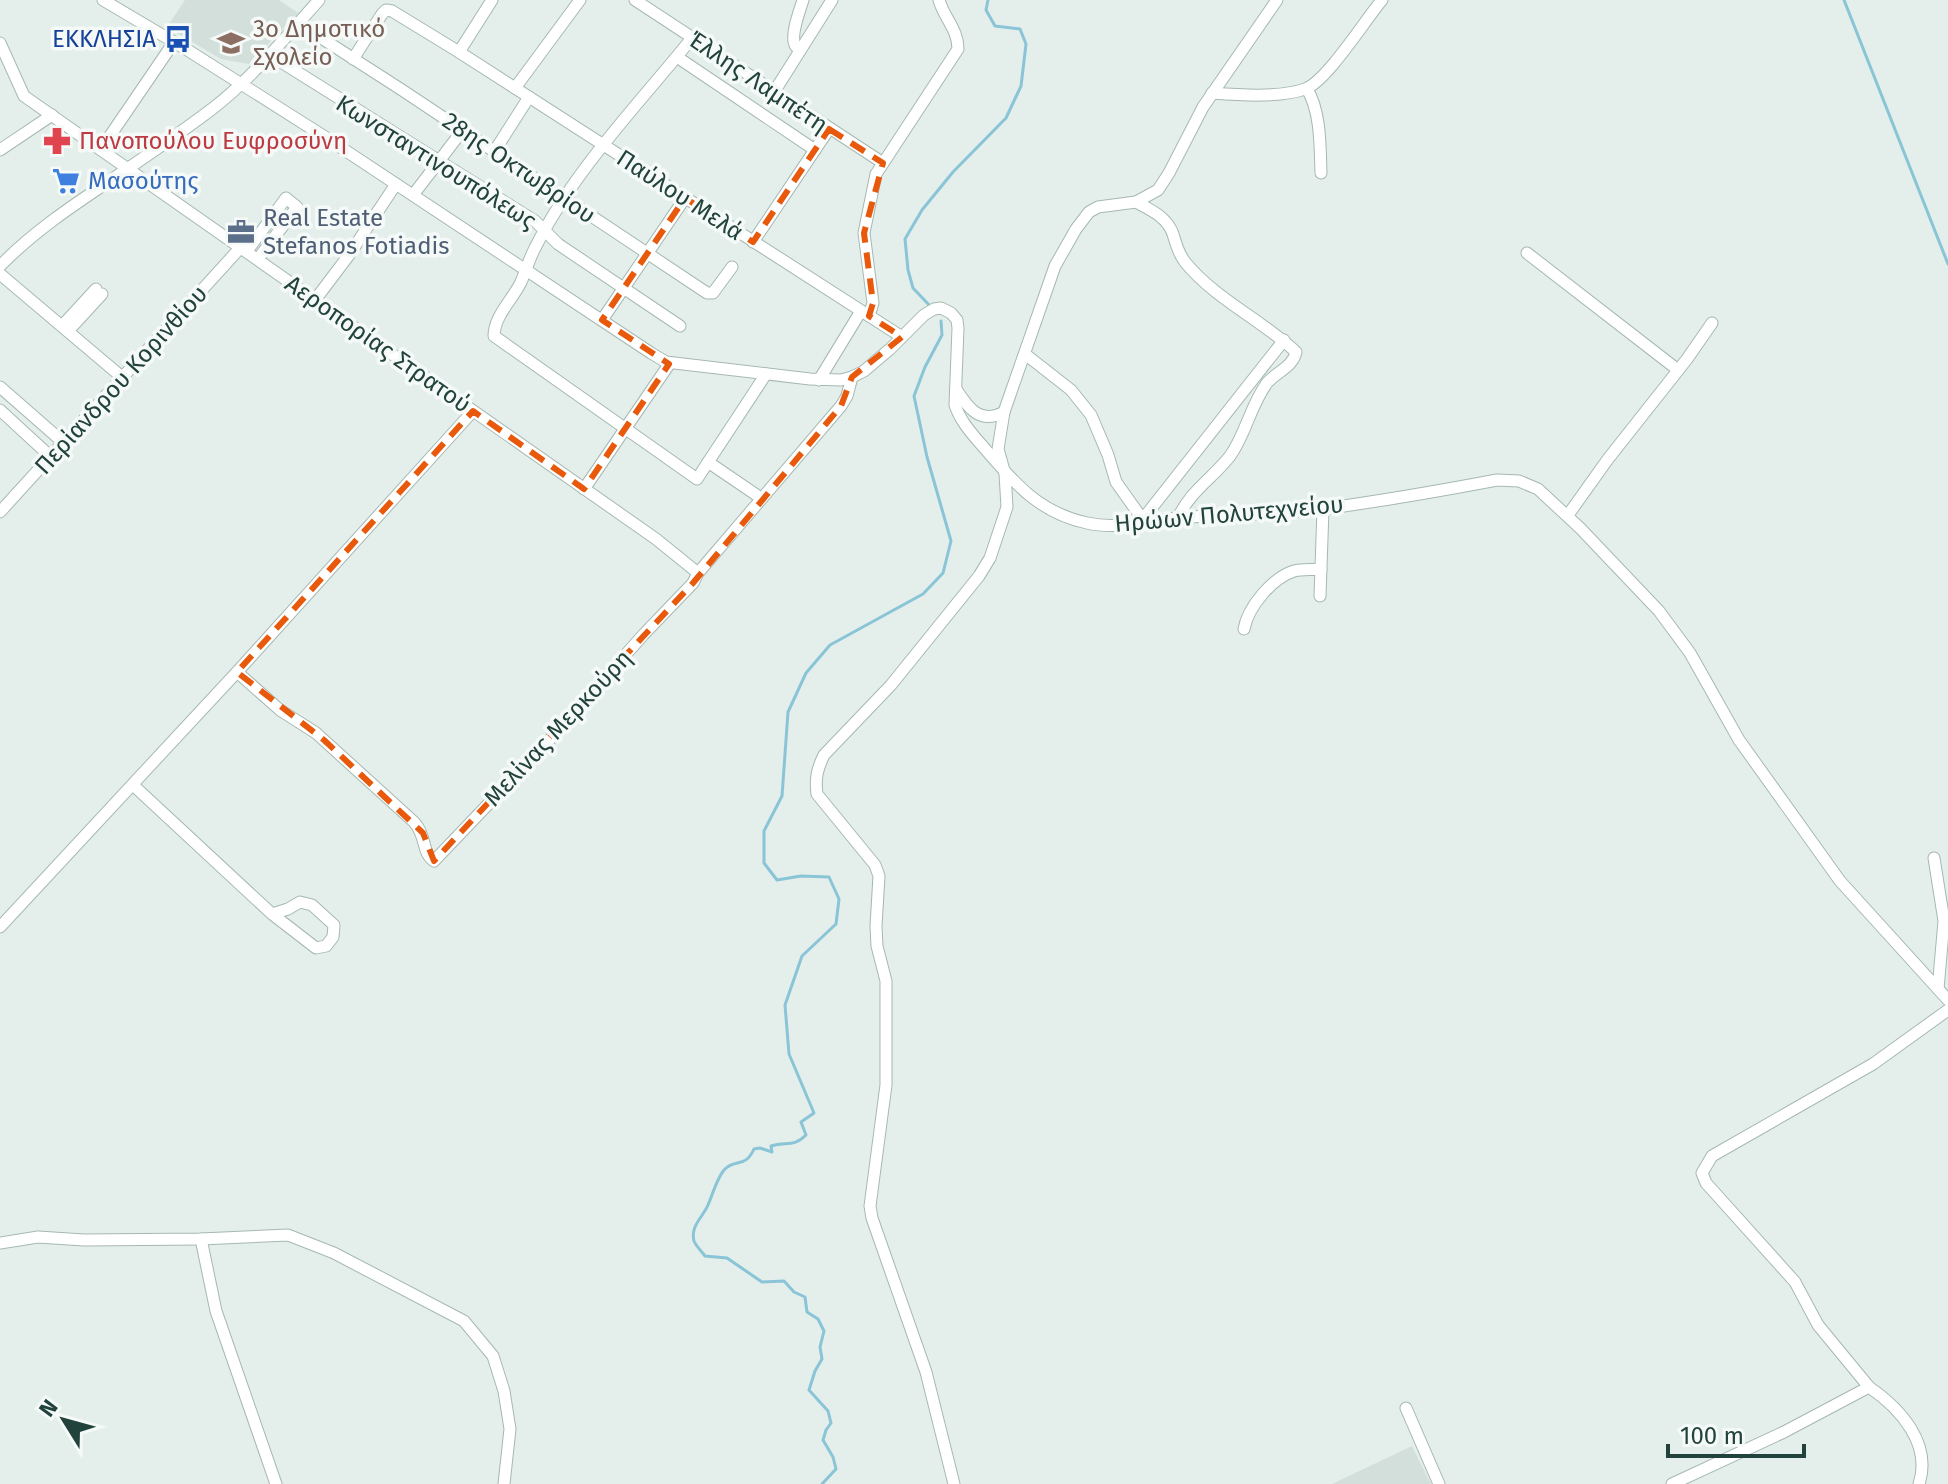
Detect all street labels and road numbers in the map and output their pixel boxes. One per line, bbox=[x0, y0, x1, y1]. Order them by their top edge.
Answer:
street label: Έλλης Λαμπέτη bbox=[683, 25, 833, 139]
street label: Κωνσταντινουπόλεως bbox=[331, 89, 541, 235]
street label: 28ης Οκτωβρίου bbox=[437, 107, 601, 229]
street label: Παύλου Μελά bbox=[611, 144, 749, 246]
street label: Αεροπορίας Στρατού bbox=[280, 269, 476, 419]
street label: Περίανδρου Κορινθίου bbox=[29, 280, 213, 480]
street label: Ηρώων Πολυτεχνείου bbox=[1113, 490, 1345, 538]
street label: Μελίνας Μερκούρη bbox=[478, 644, 638, 812]

